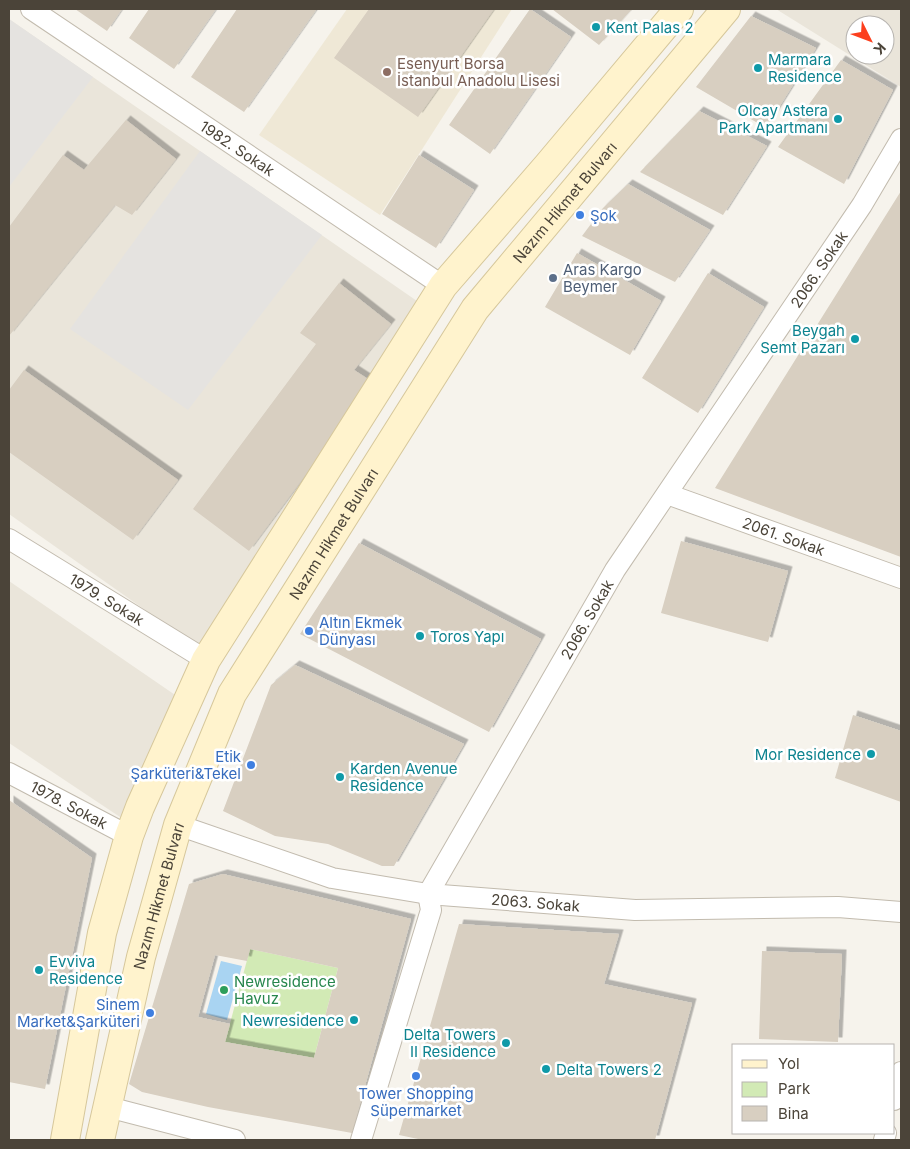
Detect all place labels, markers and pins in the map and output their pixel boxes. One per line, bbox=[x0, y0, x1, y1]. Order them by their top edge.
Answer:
place label: Kent Palas 2 bbox=[606, 18, 694, 37]
marker: Kent Palas 2 bbox=[590, 21, 602, 33]
place label: Marmara Residence bbox=[768, 50, 842, 86]
place label: Esenyurt Borsa İstanbul Anadolu Lisesi bbox=[397, 54, 560, 90]
marker: Marmara Residence bbox=[752, 62, 764, 74]
marker: Esenyurt Borsa İstanbul Anadolu Lisesi bbox=[381, 66, 393, 78]
place label: Olcay Astera Park Apartmanı bbox=[719, 101, 828, 137]
marker: Olcay Astera Park Apartmanı bbox=[832, 113, 844, 125]
place label: Şok bbox=[590, 206, 618, 225]
marker: Şok bbox=[574, 209, 586, 221]
place label: Aras Kargo Beymer bbox=[563, 260, 642, 296]
marker: Aras Kargo Beymer bbox=[547, 272, 559, 284]
place label: Beygah Semt Pazarı bbox=[760, 321, 845, 357]
marker: Beygah Semt Pazarı bbox=[849, 333, 861, 345]
place label: Altın Ekmek Dünyası bbox=[319, 613, 403, 649]
marker: Altın Ekmek Dünyası bbox=[303, 625, 315, 637]
place label: Toros Yapı bbox=[430, 627, 504, 646]
marker: Toros Yapı bbox=[414, 630, 426, 642]
place label: Mor Residence bbox=[755, 745, 861, 764]
place label: Etik Şarküteri&Tekel bbox=[131, 747, 242, 783]
marker: Mor Residence bbox=[865, 748, 877, 760]
marker: Etik Şarküteri&Tekel bbox=[245, 759, 257, 771]
place label: Karden Avenue Residence bbox=[350, 759, 458, 795]
marker: Karden Avenue Residence bbox=[334, 771, 346, 783]
place label: Evviva Residence bbox=[49, 952, 123, 988]
marker: Evviva Residence bbox=[33, 964, 45, 976]
place label: Newresidence Havuz bbox=[234, 972, 336, 1008]
marker: Newresidence Havuz bbox=[218, 984, 230, 996]
place label: Sinem Market&Şarküteri bbox=[17, 995, 140, 1031]
marker: Sinem Market&Şarküteri bbox=[144, 1007, 156, 1019]
place label: Newresidence bbox=[242, 1011, 344, 1030]
marker: Newresidence bbox=[348, 1014, 360, 1026]
place label: Delta Towers II Residence bbox=[403, 1025, 496, 1061]
marker: Delta Towers II Residence bbox=[500, 1037, 512, 1049]
place label: Delta Towers 2 bbox=[556, 1060, 662, 1079]
marker: Delta Towers 2 bbox=[540, 1063, 552, 1075]
marker: Tower Shopping Süpermarket bbox=[410, 1070, 422, 1082]
place label: Tower Shopping Süpermarket bbox=[358, 1084, 474, 1120]

